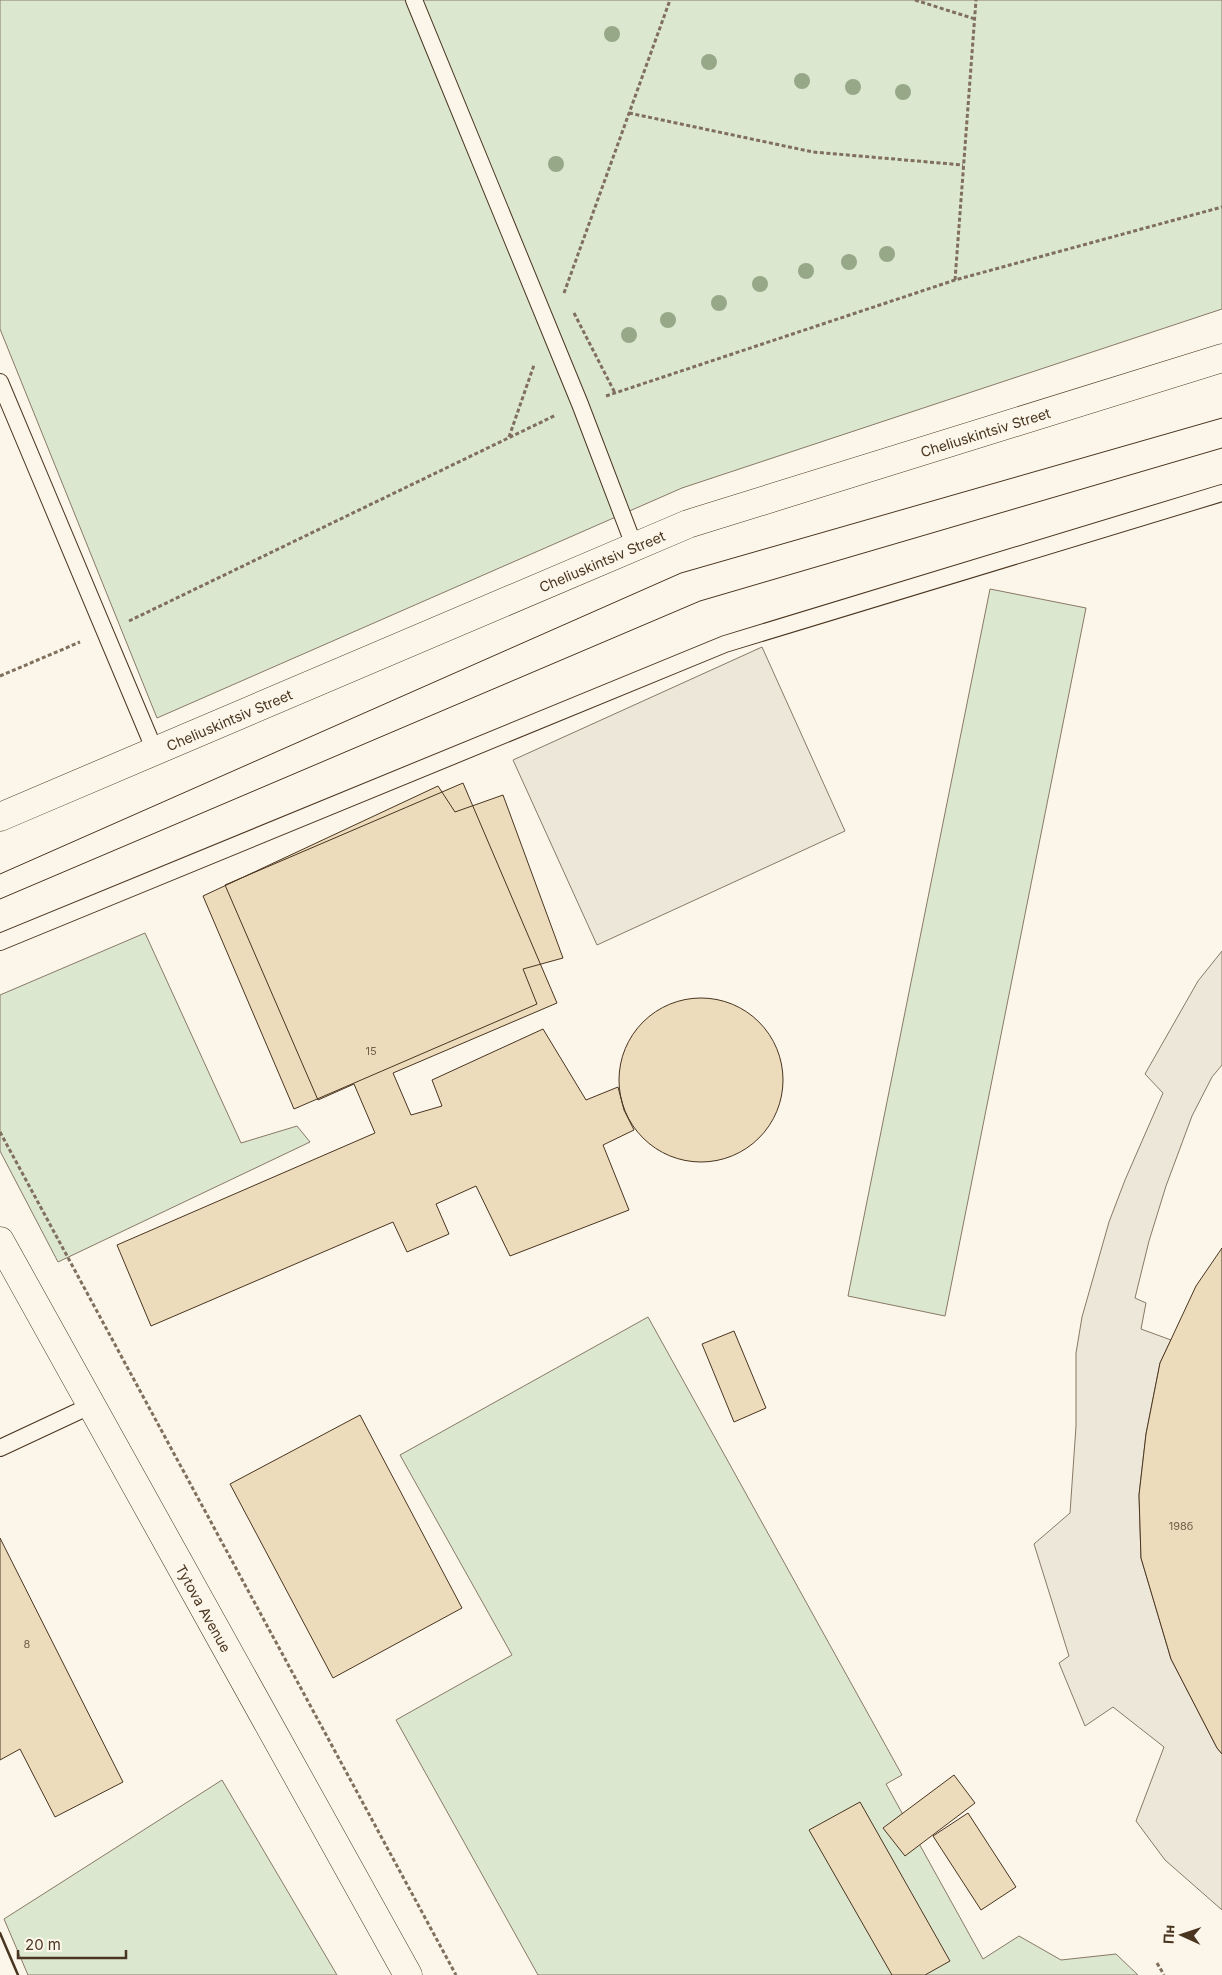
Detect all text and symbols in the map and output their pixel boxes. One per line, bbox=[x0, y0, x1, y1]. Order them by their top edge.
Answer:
street label: Cheliuskintsiv Street bbox=[918, 403, 1053, 460]
street label: Cheliuskintsiv Street bbox=[536, 526, 668, 595]
street label: Cheliuskintsiv Street bbox=[164, 685, 295, 754]
house number: 15 bbox=[365, 1044, 377, 1058]
house number: 198б bbox=[1169, 1519, 1193, 1533]
street label: Tytova Avenue bbox=[173, 1561, 235, 1655]
house number: 8 bbox=[24, 1637, 31, 1651]
north arrow bbox=[1157, 1910, 1207, 1960]
text: Пн bbox=[1160, 1924, 1178, 1944]
scale bar bbox=[18, 1928, 125, 1960]
text: 20 m bbox=[25, 1935, 61, 1954]

